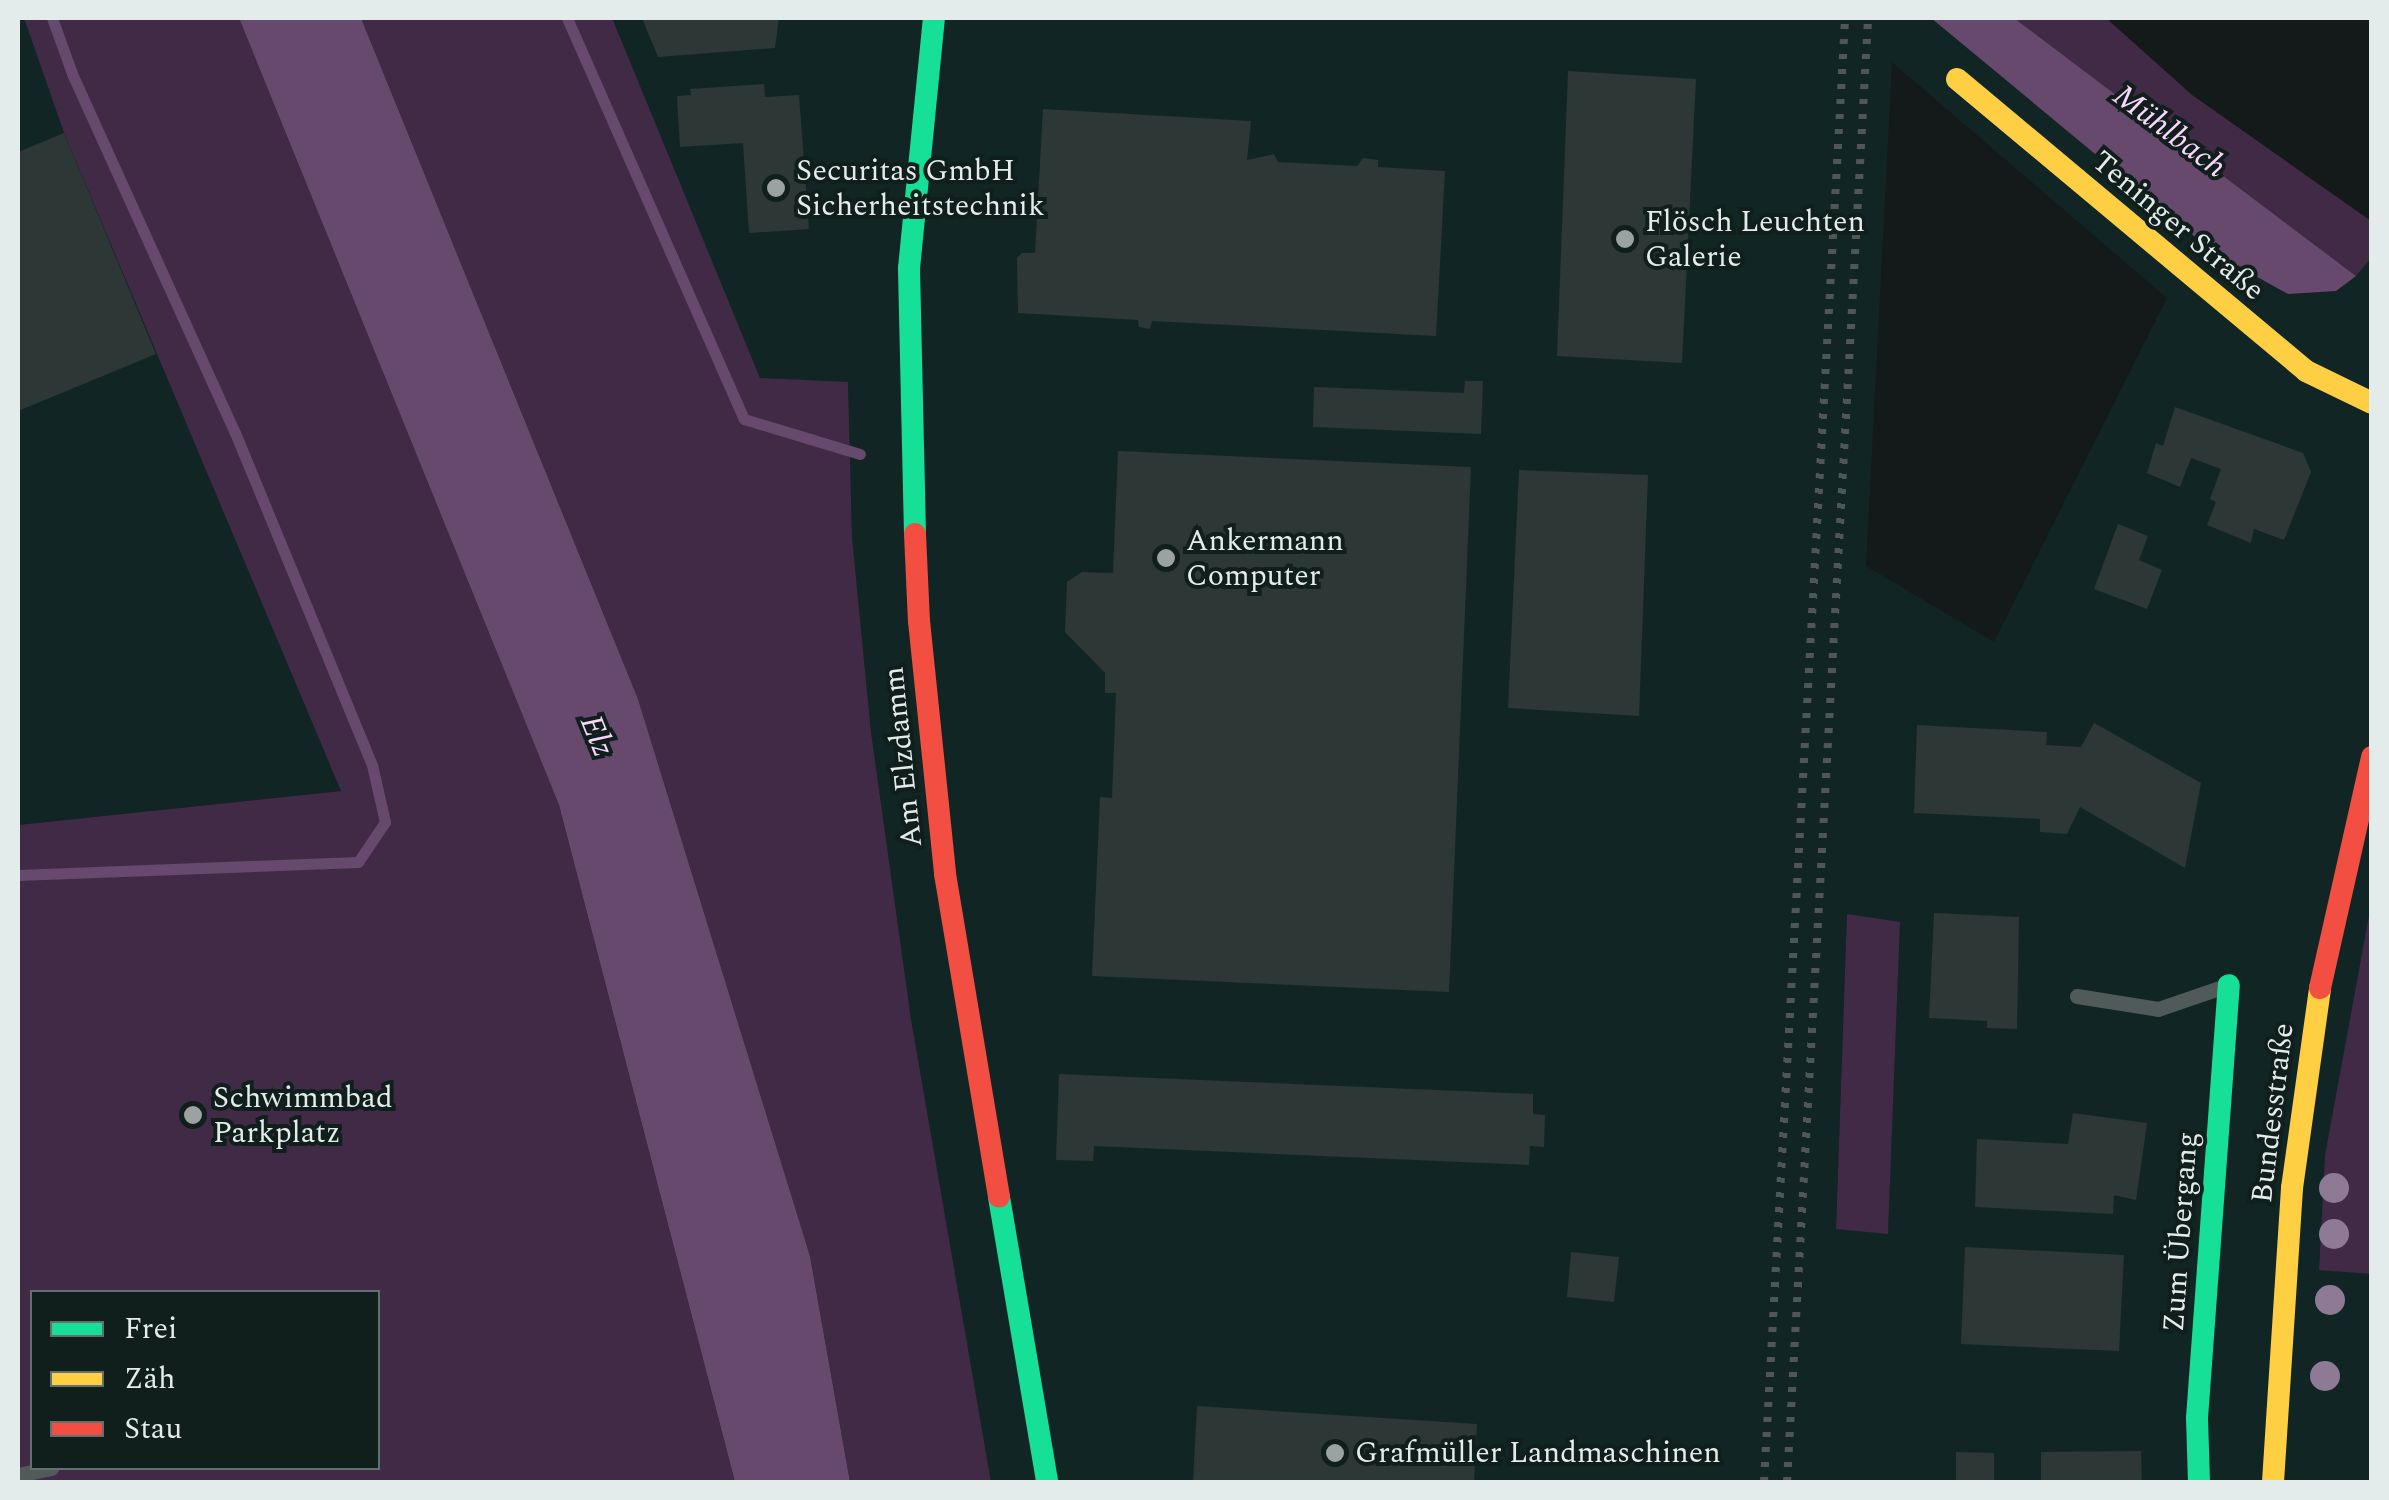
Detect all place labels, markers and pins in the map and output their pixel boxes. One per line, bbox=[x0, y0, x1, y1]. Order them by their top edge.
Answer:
place label: Securitas GmbH Sicherheitstechnik bbox=[796, 153, 1045, 224]
marker: Securitas GmbH Sicherheitstechnik bbox=[765, 177, 787, 199]
place label: Flösch Leuchten Galerie bbox=[1645, 204, 1865, 274]
marker: Flösch Leuchten Galerie bbox=[1614, 228, 1636, 250]
place label: Ankermann Computer bbox=[1186, 523, 1344, 594]
marker: Ankermann Computer bbox=[1155, 547, 1177, 569]
place label: Schwimmbad Parkplatz bbox=[213, 1080, 393, 1150]
marker: Schwimmbad Parkplatz bbox=[182, 1104, 204, 1126]
place label: Grafmüller Landmaschinen bbox=[1355, 1435, 1721, 1471]
marker: Grafmüller Landmaschinen bbox=[1324, 1442, 1346, 1464]

